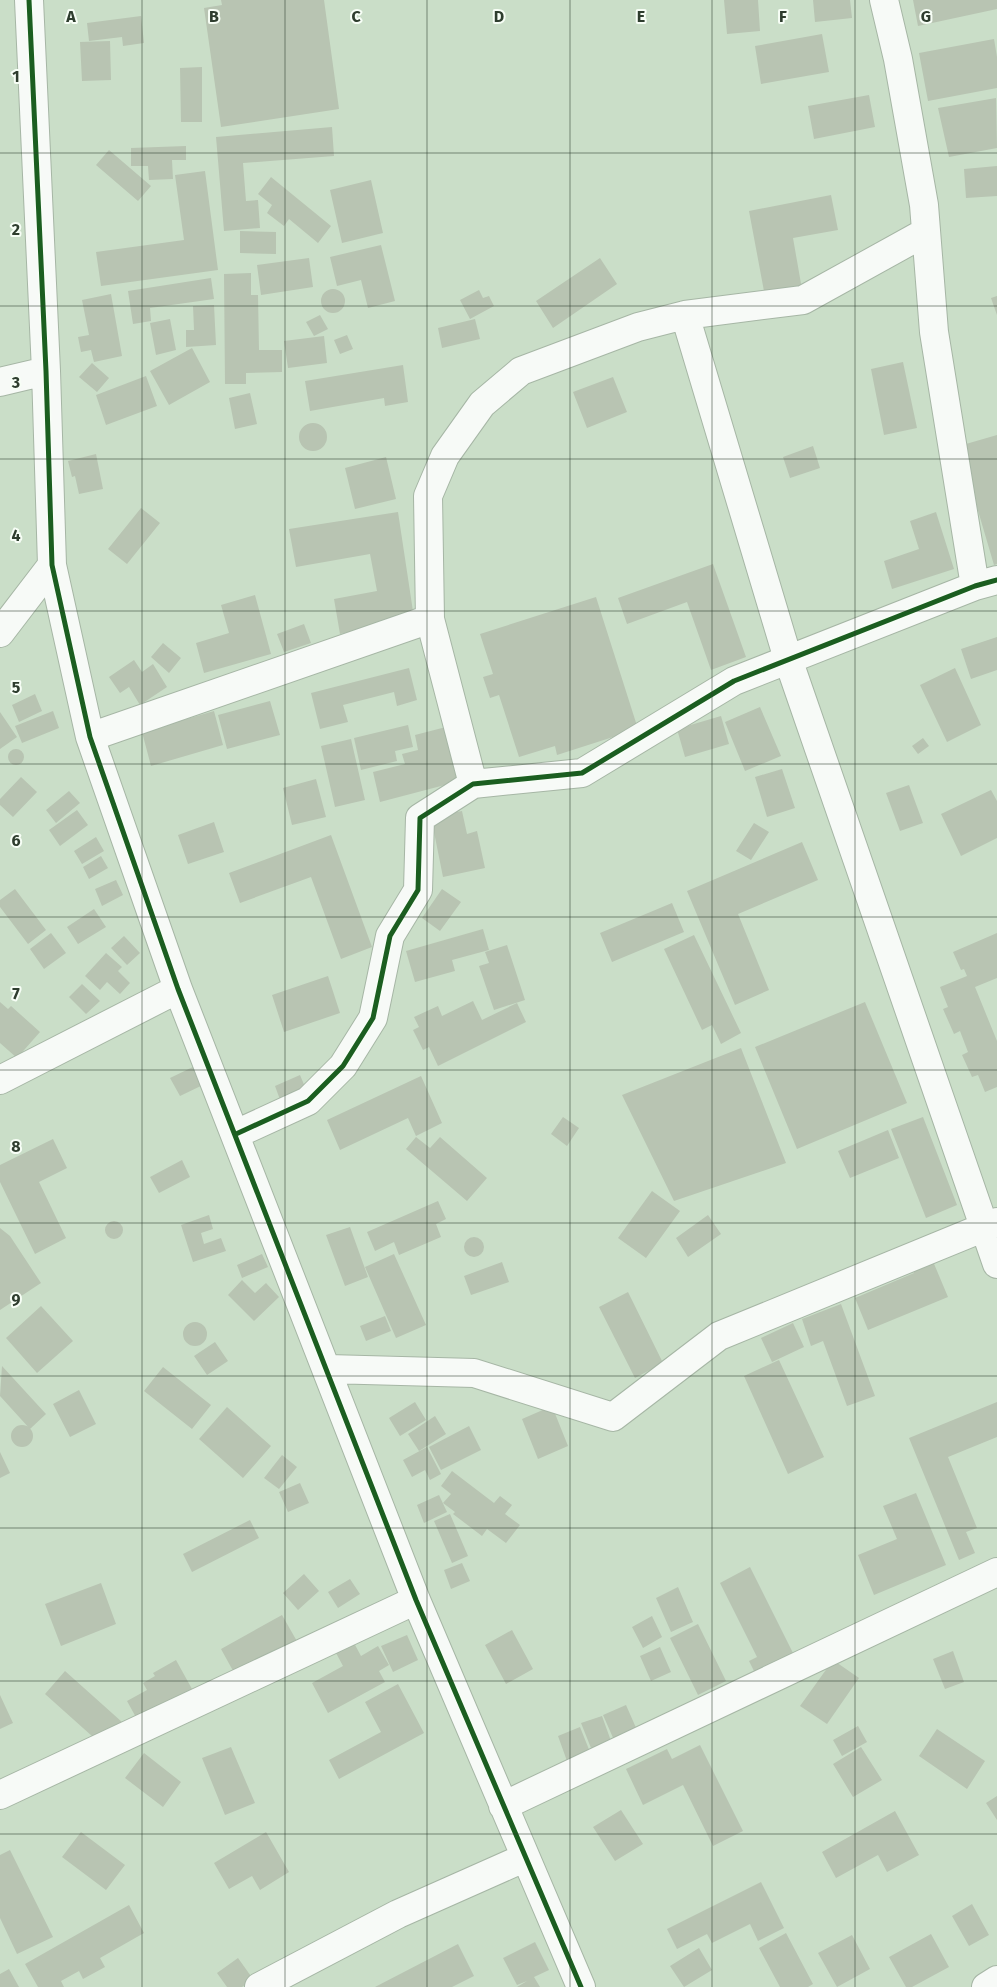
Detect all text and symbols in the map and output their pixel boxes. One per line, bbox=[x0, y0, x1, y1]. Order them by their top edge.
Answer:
text: A bbox=[65, 7, 76, 26]
text: B bbox=[209, 7, 219, 26]
text: C bbox=[351, 7, 361, 26]
text: D bbox=[494, 7, 504, 26]
text: E bbox=[637, 7, 645, 26]
text: F bbox=[779, 7, 787, 26]
text: G bbox=[921, 7, 931, 26]
text: 1 bbox=[12, 67, 20, 86]
text: 2 bbox=[12, 220, 20, 239]
text: 3 bbox=[11, 373, 20, 392]
text: 4 bbox=[11, 526, 21, 545]
text: 5 bbox=[12, 678, 21, 697]
text: 6 bbox=[11, 831, 21, 850]
text: 7 bbox=[12, 984, 20, 1003]
text: 8 bbox=[11, 1137, 21, 1156]
text: 9 bbox=[12, 1290, 21, 1309]

